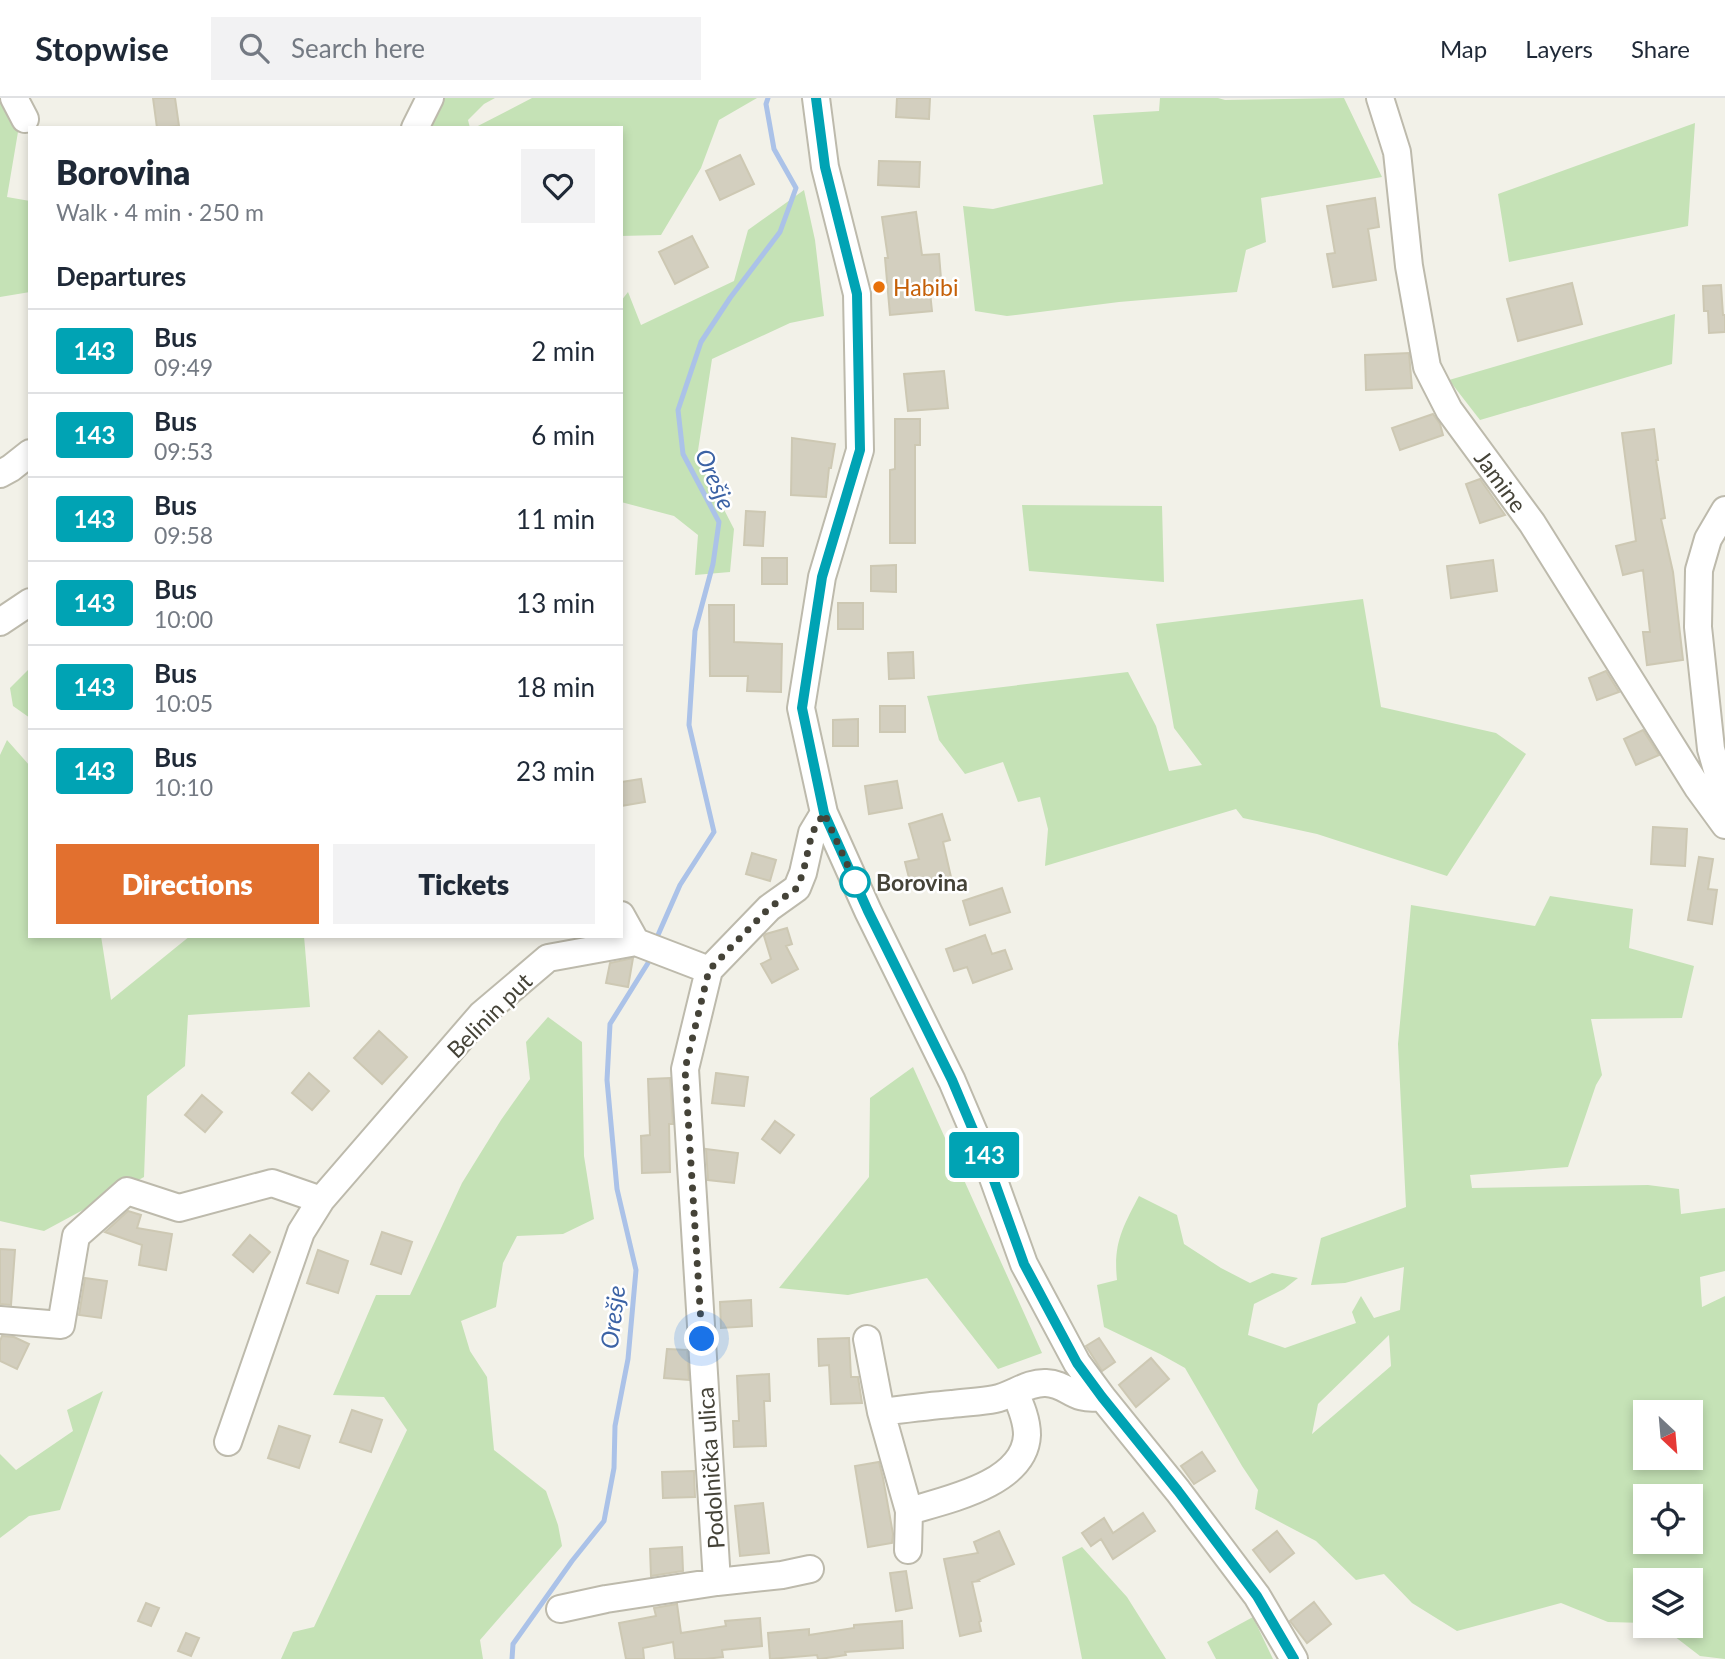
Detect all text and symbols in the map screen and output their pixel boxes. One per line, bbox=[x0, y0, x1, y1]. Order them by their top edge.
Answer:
search box bbox=[211, 17, 701, 80]
text: Stopwise bbox=[35, 28, 169, 68]
icon: search bbox=[235, 29, 273, 67]
text: Search here bbox=[291, 32, 425, 64]
text: Map bbox=[1440, 34, 1487, 63]
text: Layers bbox=[1525, 34, 1593, 63]
text: Share bbox=[1631, 34, 1690, 63]
button: heart bbox=[521, 149, 595, 223]
text: Borovina bbox=[56, 152, 190, 192]
text: Walk · 4 min · 250 m bbox=[56, 198, 264, 226]
text: Departures bbox=[56, 260, 186, 292]
place label: Habibi bbox=[893, 273, 958, 301]
marker: Habibi bbox=[871, 279, 887, 295]
text: Bus bbox=[154, 321, 197, 353]
text: 2 min bbox=[531, 335, 595, 367]
text: 143 bbox=[74, 336, 115, 365]
text: 09:49 bbox=[154, 353, 213, 381]
text: Bus bbox=[154, 405, 197, 437]
text: 6 min bbox=[531, 419, 595, 451]
text: 143 bbox=[74, 420, 115, 449]
text: 09:53 bbox=[154, 437, 213, 465]
water label: Orešje bbox=[690, 444, 742, 514]
street label: Jamine bbox=[1469, 444, 1533, 518]
text: Bus bbox=[154, 489, 197, 521]
text: 11 min bbox=[516, 503, 595, 535]
text: 143 bbox=[74, 504, 115, 533]
text: 09:58 bbox=[154, 521, 213, 549]
text: Bus bbox=[154, 573, 197, 605]
text: 13 min bbox=[516, 587, 595, 619]
text: 143 bbox=[74, 588, 115, 617]
text: 10:00 bbox=[154, 605, 213, 633]
text: Bus bbox=[154, 657, 197, 689]
text: 18 min bbox=[516, 671, 595, 703]
text: 143 bbox=[74, 672, 115, 701]
text: 10:05 bbox=[154, 689, 213, 717]
text: Bus bbox=[154, 741, 197, 773]
text: 23 min bbox=[516, 755, 595, 787]
text: 143 bbox=[74, 756, 115, 785]
text: 10:10 bbox=[154, 773, 213, 801]
button: Directions bbox=[56, 844, 319, 924]
button: Tickets bbox=[333, 844, 595, 924]
marker: Borovina bbox=[840, 867, 870, 897]
place label: Borovina bbox=[876, 868, 968, 896]
street label: Belinin put bbox=[441, 966, 538, 1063]
line badge: 143 bbox=[944, 1132, 1024, 1178]
text: 143 bbox=[963, 1140, 1005, 1169]
water label: Orešje bbox=[594, 1284, 630, 1350]
your location bbox=[684, 1321, 719, 1356]
street label: Podolnička ulica bbox=[690, 1386, 730, 1550]
north arrow bbox=[1633, 1400, 1703, 1470]
map controls bbox=[1633, 1400, 1703, 1638]
button: locate bbox=[1633, 1484, 1703, 1554]
button: layers bbox=[1633, 1568, 1703, 1638]

